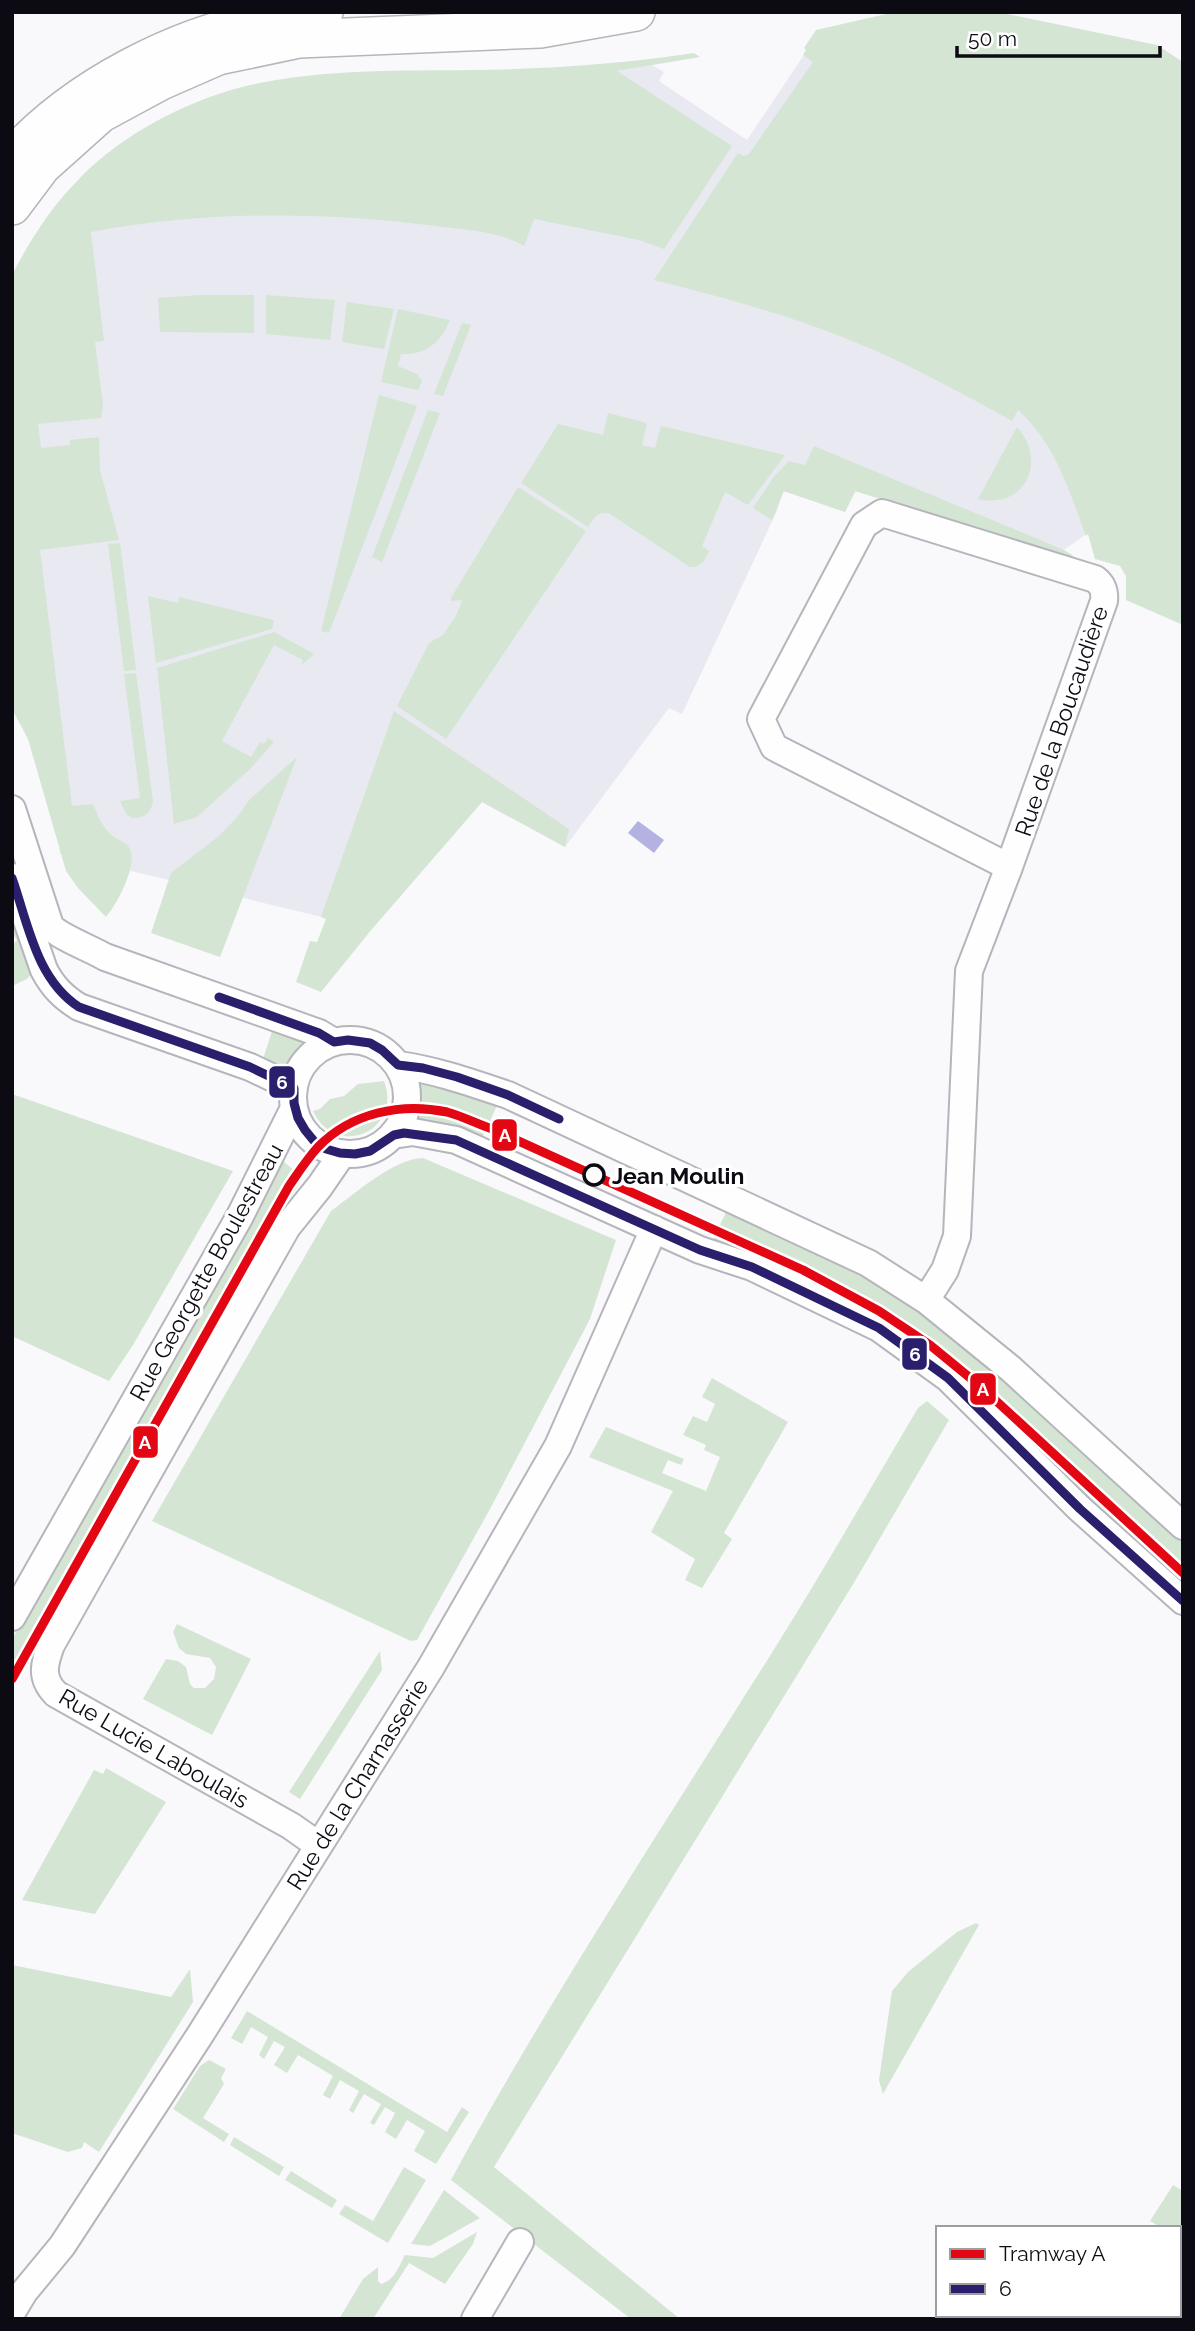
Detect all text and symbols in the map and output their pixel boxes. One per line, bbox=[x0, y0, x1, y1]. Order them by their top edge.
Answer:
scale bar bbox=[957, 14, 1160, 58]
text: 50 m bbox=[968, 26, 1017, 51]
street label: Rue de la Boucaudière bbox=[1009, 602, 1113, 840]
line badge: 6 bbox=[268, 1065, 296, 1099]
text: 6 bbox=[276, 1071, 288, 1093]
line badge: A bbox=[491, 1118, 518, 1152]
text: A bbox=[499, 1124, 512, 1146]
street label: Rue Georgette Boulestreau bbox=[124, 1139, 288, 1405]
place label: Jean Moulin bbox=[612, 1162, 744, 1189]
marker: Jean Moulin bbox=[583, 1164, 605, 1186]
line badge: 6 bbox=[901, 1337, 928, 1371]
text: 6 bbox=[909, 1343, 921, 1365]
line badge: A bbox=[969, 1372, 997, 1406]
text: A bbox=[977, 1378, 990, 1400]
line badge: A bbox=[132, 1425, 159, 1459]
text: A bbox=[139, 1431, 152, 1453]
street label: Rue de la Charnasserie bbox=[281, 1673, 433, 1895]
street label: Rue Lucie Laboulais bbox=[54, 1683, 254, 1813]
legend bbox=[936, 2226, 1181, 2317]
text: Tramway A bbox=[999, 2241, 1105, 2266]
text: 6 bbox=[999, 2276, 1012, 2301]

